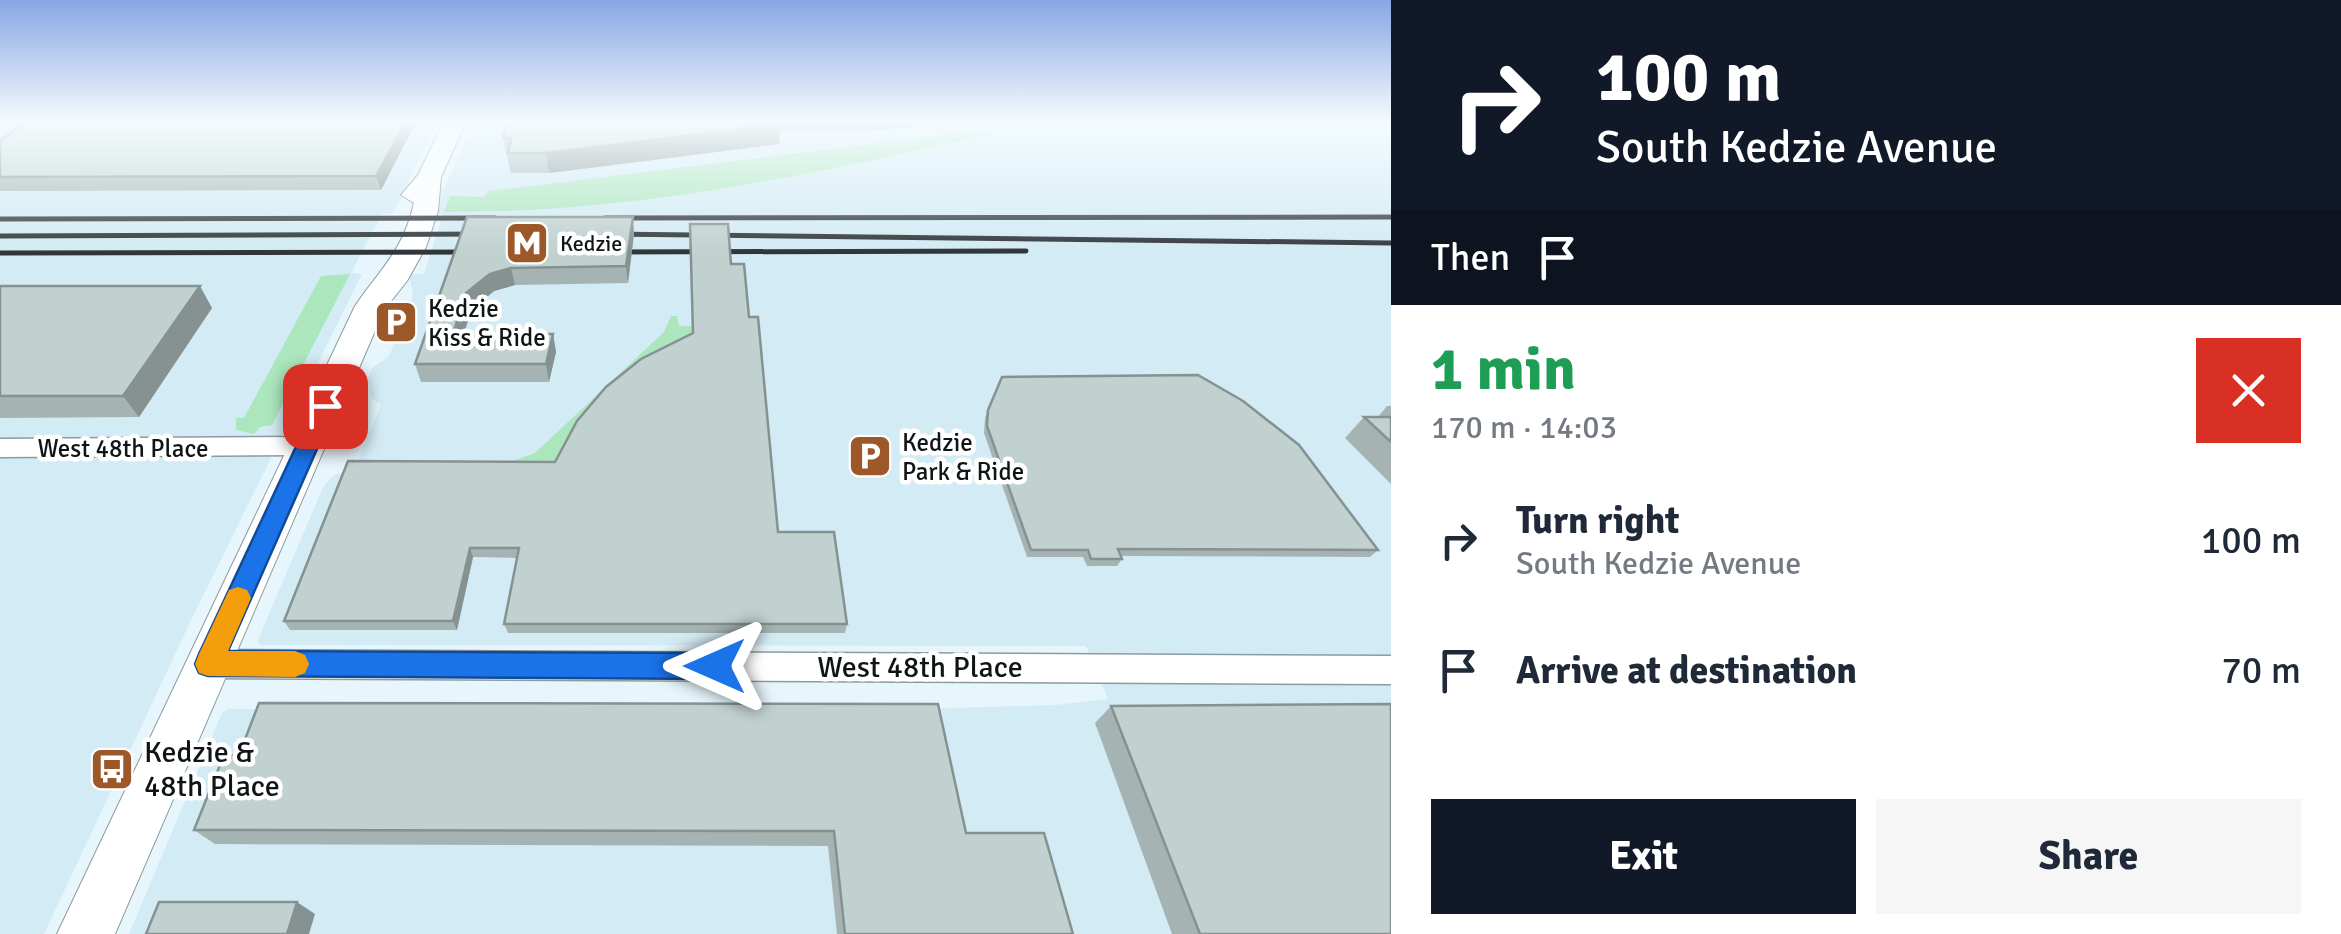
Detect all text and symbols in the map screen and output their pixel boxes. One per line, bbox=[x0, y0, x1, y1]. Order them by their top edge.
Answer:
text: 100 m bbox=[1596, 34, 1781, 120]
icon: right bbox=[1431, 40, 1561, 170]
text: South Kedzie Avenue bbox=[1596, 120, 1997, 175]
metro station icon: Kedzie bbox=[504, 220, 550, 266]
place label: Kedzie bbox=[560, 230, 622, 257]
icon: arrive bbox=[1530, 230, 1585, 285]
text: Then bbox=[1431, 234, 1510, 281]
place label: Kedzie Kiss & Ride bbox=[428, 293, 546, 353]
parking icon: Kedzie Kiss & Ride bbox=[373, 299, 419, 345]
text: 1 min bbox=[1431, 333, 1576, 407]
button: close bbox=[2196, 338, 2301, 443]
pin bbox=[283, 364, 368, 449]
icon: arrive bbox=[298, 379, 353, 434]
text: 170 m · 14:03 bbox=[1431, 408, 1617, 447]
place label: Kedzie Park & Ride bbox=[902, 427, 1024, 487]
street label: West 48th Place bbox=[37, 433, 209, 464]
parking icon: Kedzie Park & Ride bbox=[847, 433, 893, 479]
text: Turn right bbox=[1516, 497, 1680, 544]
icon: right bbox=[1431, 513, 1486, 568]
text: 100 m bbox=[2201, 517, 2301, 564]
text: South Kedzie Avenue bbox=[1516, 544, 1801, 583]
position arrow bbox=[663, 614, 767, 718]
icon: arrive bbox=[1431, 643, 1486, 698]
text: Arrive at destination bbox=[1516, 647, 1857, 694]
text: 70 m bbox=[2221, 647, 2301, 694]
street label: West 48th Place bbox=[817, 649, 1023, 686]
place label: Kedzie & 48th Place bbox=[144, 734, 280, 805]
bus stop icon: Kedzie & 48th Place bbox=[89, 746, 135, 792]
button: Exit bbox=[1431, 799, 1856, 914]
button: Share bbox=[1876, 799, 2301, 914]

